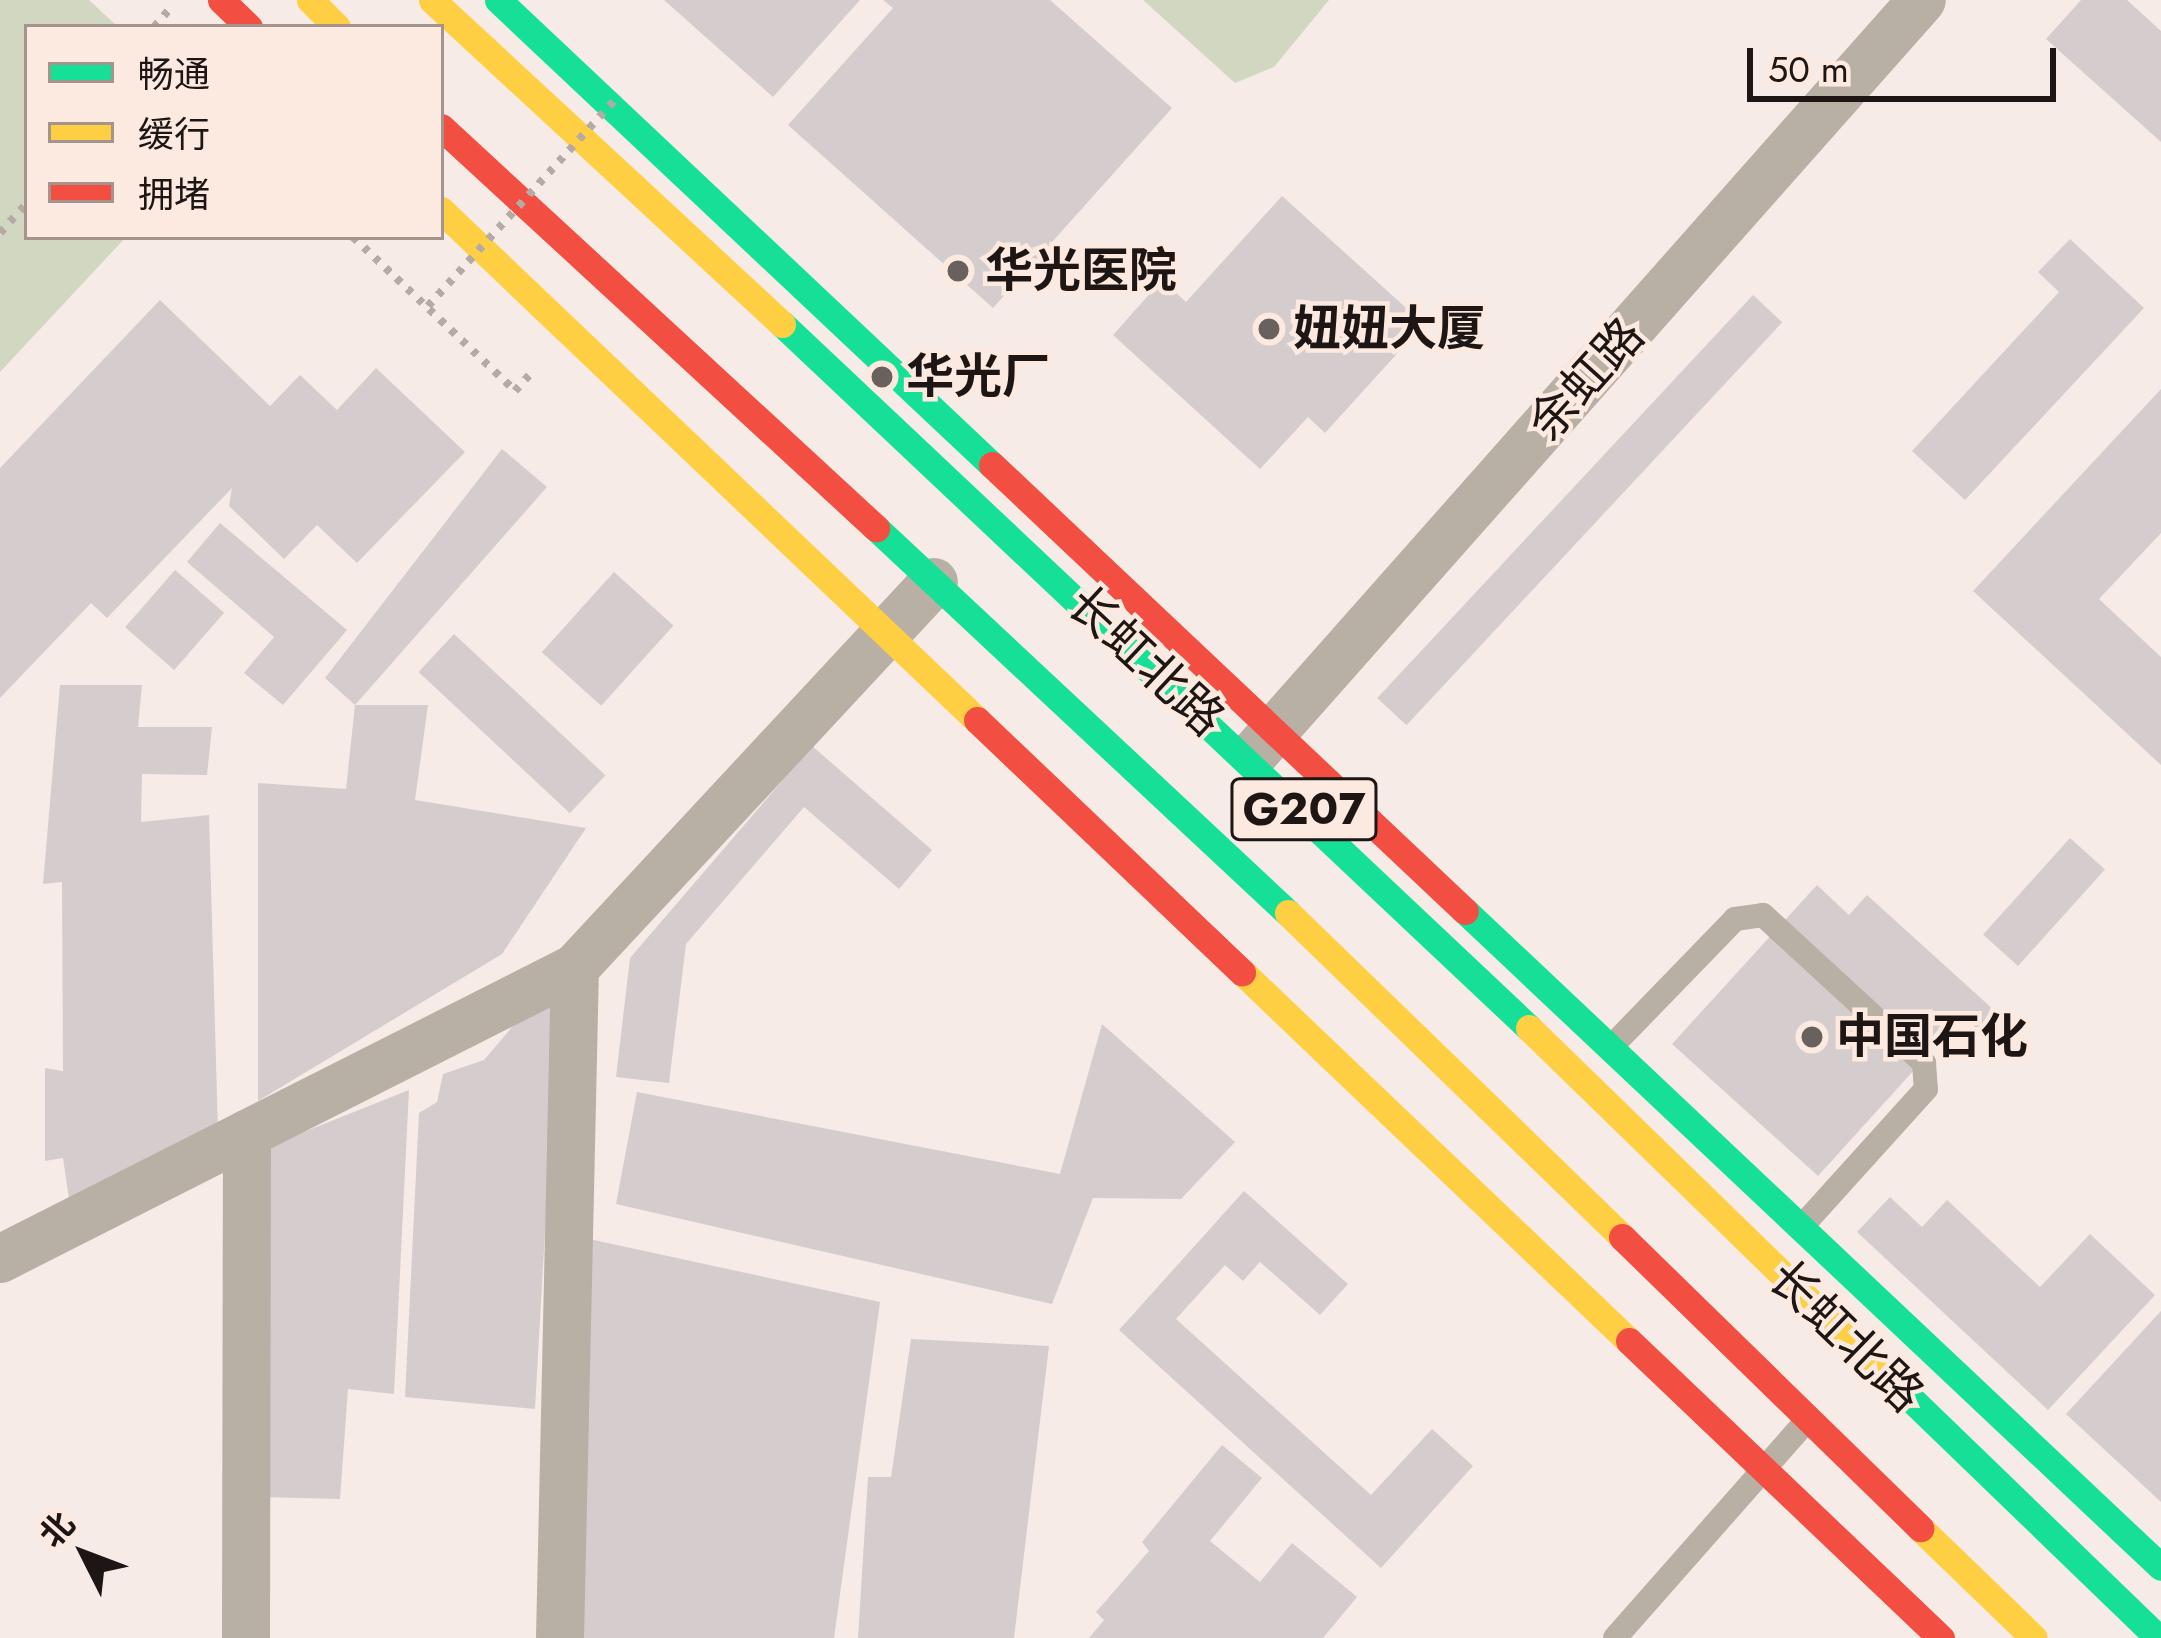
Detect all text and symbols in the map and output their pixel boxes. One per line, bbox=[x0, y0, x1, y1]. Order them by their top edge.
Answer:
legend bbox=[24, 24, 444, 240]
scale bar bbox=[1753, 24, 2062, 98]
text: 50 m bbox=[1768, 43, 1849, 95]
text: 畅通 bbox=[138, 48, 210, 100]
text: 缓行 bbox=[138, 108, 210, 160]
text: 拥堵 bbox=[138, 168, 210, 220]
place label: 华光医院 bbox=[985, 242, 1177, 300]
marker: 华光医院 bbox=[942, 255, 974, 287]
place label: 妞妞大厦 bbox=[1293, 300, 1485, 358]
street label: 余虹路 bbox=[1516, 306, 1656, 452]
marker: 妞妞大厦 bbox=[1256, 316, 1282, 342]
place label: 华光厂 bbox=[906, 348, 1050, 406]
marker: 华光厂 bbox=[869, 364, 895, 390]
street label: 长虹北路 bbox=[1056, 574, 1236, 748]
road number: G207 bbox=[1229, 770, 1379, 848]
place label: 中国石化 bbox=[1836, 1008, 2028, 1066]
marker: 中国石化 bbox=[1799, 1024, 1825, 1050]
street label: 长虹北路 bbox=[1757, 1249, 1935, 1423]
north arrow bbox=[24, 1494, 144, 1614]
text: 北 bbox=[28, 1502, 85, 1558]

